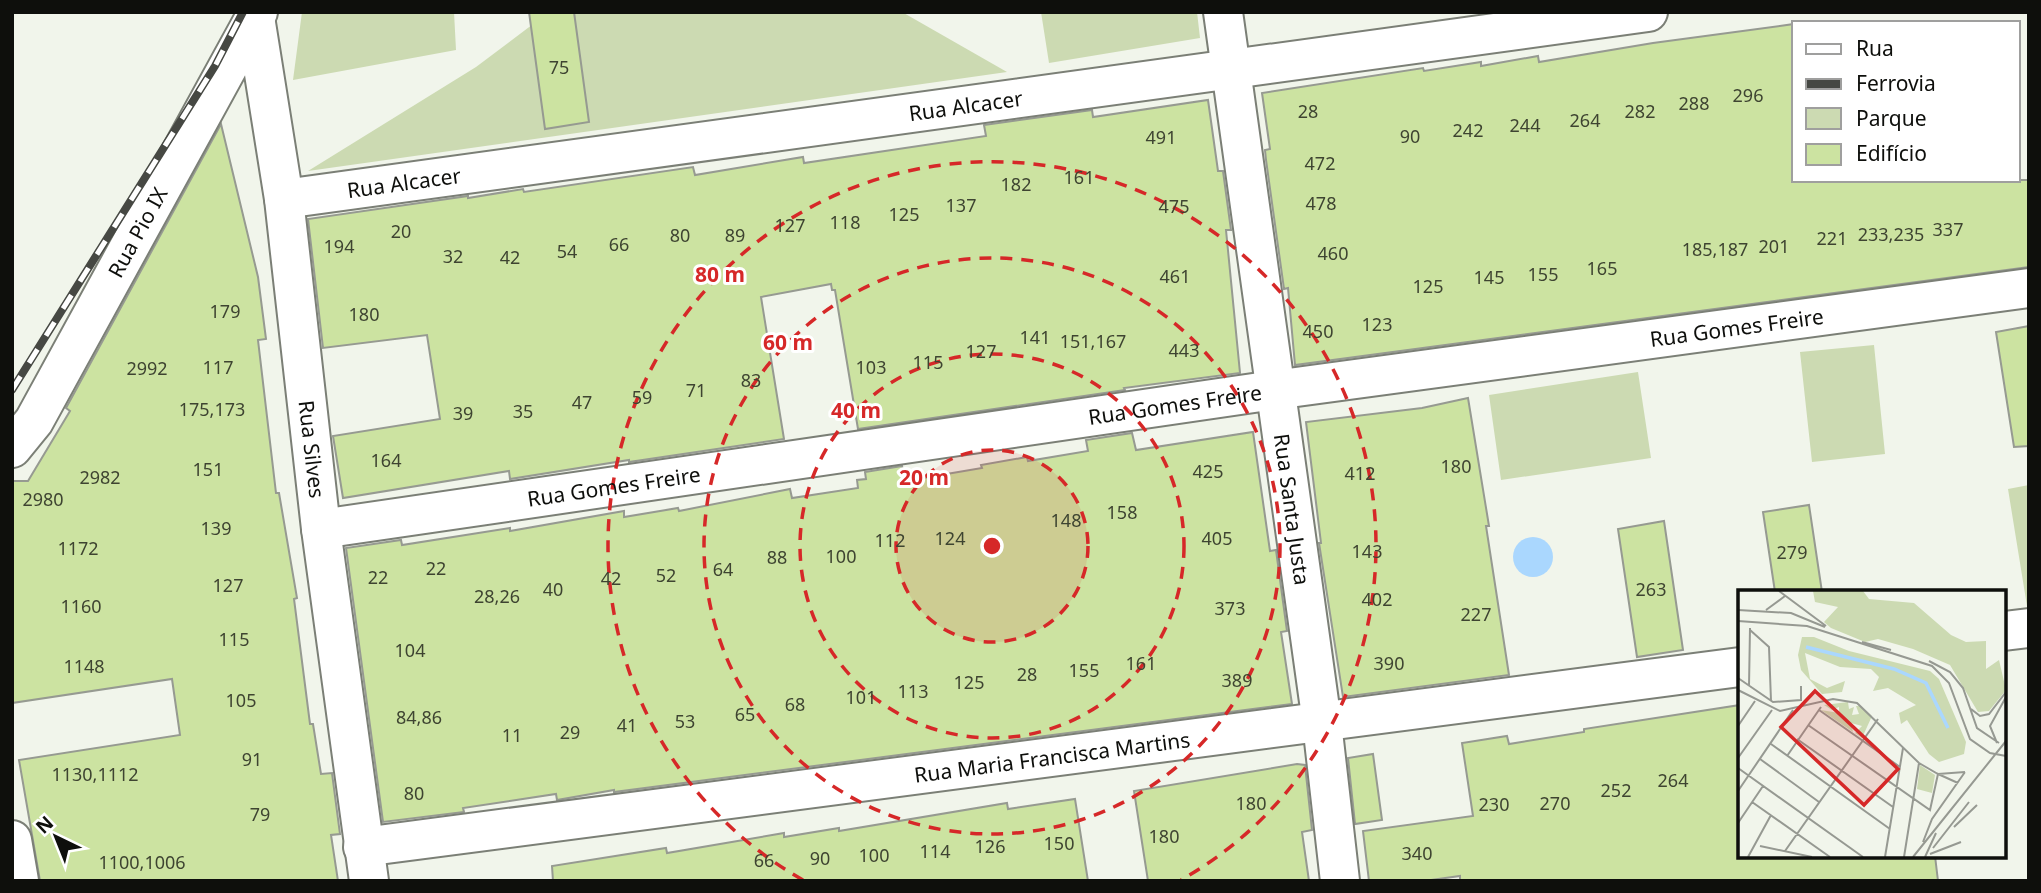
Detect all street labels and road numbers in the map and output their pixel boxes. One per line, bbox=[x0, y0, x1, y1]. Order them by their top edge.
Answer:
street label: Rua Alcacer bbox=[907, 84, 1025, 127]
street label: Rua Alcacer bbox=[345, 161, 463, 204]
street label: Rua Pio IX bbox=[101, 182, 174, 282]
street label: Rua Gomes Freire bbox=[1648, 302, 1825, 353]
street label: Rua Gomes Freire bbox=[1086, 378, 1264, 431]
street label: Rua Silves bbox=[293, 399, 331, 500]
street label: Rua Santa Justa bbox=[1268, 432, 1317, 587]
street label: Rua Gomes Freire bbox=[525, 460, 702, 513]
street label: Rua Maria Francisca Martins bbox=[913, 725, 1192, 789]

